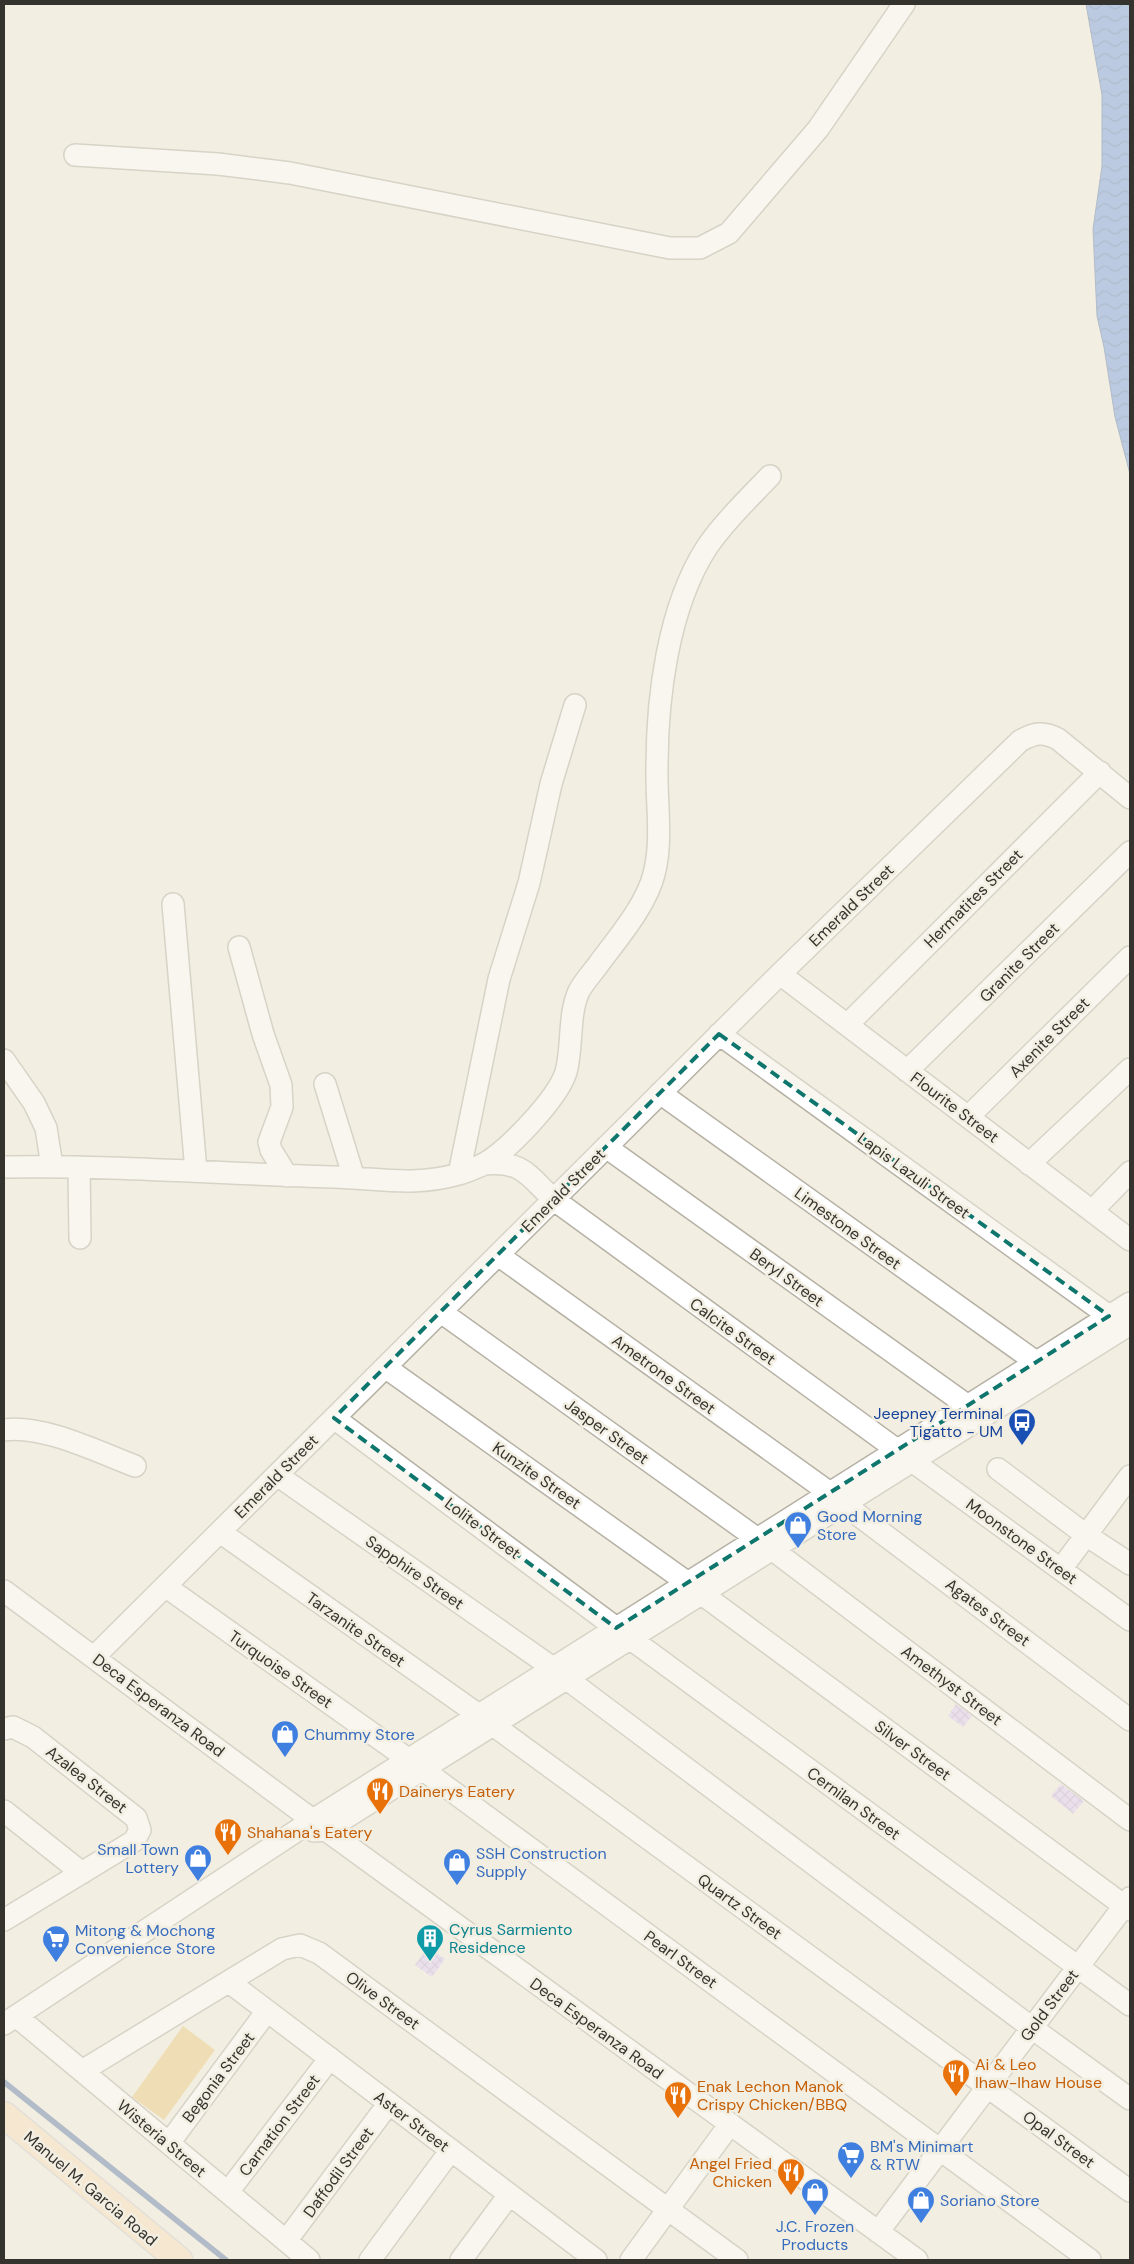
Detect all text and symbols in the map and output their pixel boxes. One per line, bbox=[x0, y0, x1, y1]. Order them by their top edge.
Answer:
street label: Hermatites Street bbox=[919, 844, 1027, 952]
street label: Emerald Street bbox=[804, 860, 898, 951]
street label: Granite Street bbox=[975, 918, 1064, 1007]
street label: Axenite Street bbox=[1005, 993, 1094, 1082]
street label: Flourite Street bbox=[906, 1067, 1003, 1147]
street label: Lapis Lazuli Street bbox=[853, 1128, 974, 1223]
street label: Emerald Street bbox=[517, 1144, 610, 1237]
street label: Limestone Street bbox=[790, 1183, 905, 1274]
street label: Beryl Street bbox=[745, 1243, 828, 1311]
street label: Calcite Street bbox=[685, 1293, 780, 1370]
street label: Ametrone Street bbox=[608, 1330, 720, 1419]
street label: Jasper Street bbox=[560, 1394, 653, 1469]
place label: Jeepney Terminal Tigatto - UM bbox=[874, 1403, 1003, 1442]
bus stop icon: Jeepney Terminal Tigatto - UM bbox=[1007, 1407, 1037, 1446]
street label: Emerald Street bbox=[230, 1430, 323, 1523]
street label: Kunzite Street bbox=[488, 1437, 585, 1514]
street label: Lolite Street bbox=[441, 1493, 525, 1564]
street label: Moonstone Street bbox=[962, 1494, 1082, 1589]
place label: Good Morning Store bbox=[817, 1506, 922, 1545]
shop icon: Good Morning Store bbox=[783, 1510, 813, 1549]
street label: Sapphire Street bbox=[361, 1531, 468, 1614]
street label: Agates Street bbox=[941, 1574, 1034, 1651]
street label: Tarzanite Street bbox=[302, 1587, 409, 1671]
street label: Turquoise Street bbox=[225, 1626, 337, 1713]
street label: Amethyst Street bbox=[897, 1641, 1006, 1730]
street label: Deca Esperanza Road bbox=[89, 1649, 229, 1762]
street label: Silver Street bbox=[870, 1716, 955, 1785]
shop icon: Chummy Store bbox=[270, 1719, 300, 1758]
place label: Chummy Store bbox=[304, 1724, 415, 1745]
street label: Azalea Street bbox=[42, 1741, 132, 1818]
street label: Cernilan Street bbox=[803, 1762, 905, 1844]
restaurant icon: Dainerys Eatery bbox=[365, 1776, 395, 1815]
place label: Dainerys Eatery bbox=[399, 1781, 515, 1802]
restaurant icon: Shahana's Eatery bbox=[213, 1817, 243, 1856]
place label: Shahana's Eatery bbox=[247, 1822, 372, 1843]
place label: Small Town Lottery bbox=[97, 1839, 179, 1878]
shop icon: Small Town Lottery bbox=[183, 1843, 213, 1882]
place label: SSH Construction Supply bbox=[476, 1843, 607, 1882]
shop icon: SSH Construction Supply bbox=[442, 1847, 472, 1886]
street label: Quartz Street bbox=[693, 1869, 786, 1944]
place label: Cyrus Sarmiento Residence bbox=[449, 1919, 573, 1958]
place label: Mitong & Mochong Convenience Store bbox=[75, 1920, 215, 1959]
building icon: Cyrus Sarmiento Residence bbox=[415, 1923, 445, 1962]
supermarket icon: Mitong & Mochong Convenience Store bbox=[41, 1924, 71, 1963]
street label: Pearl Street bbox=[640, 1926, 722, 1993]
street label: Gold Street bbox=[1015, 1965, 1083, 2045]
street label: Olive Street bbox=[342, 1966, 424, 2034]
street label: Deca Esperanza Road bbox=[526, 1973, 667, 2084]
street label: Begonia Street bbox=[177, 2028, 259, 2127]
place label: Ai & Leo Ihaw-Ihaw House bbox=[975, 2054, 1102, 2093]
restaurant icon: Ai & Leo Ihaw-Ihaw House bbox=[941, 2058, 971, 2097]
street label: Carnation Street bbox=[234, 2070, 325, 2180]
place label: Enak Lechon Manok Crispy Chicken/BBQ bbox=[697, 2076, 847, 2115]
restaurant icon: Enak Lechon Manok Crispy Chicken/BBQ bbox=[663, 2080, 693, 2119]
street label: Aster Street bbox=[370, 2086, 454, 2157]
street label: Wisteria Street bbox=[113, 2095, 211, 2182]
street label: Opal Street bbox=[1018, 2106, 1099, 2173]
street label: Daffodil Street bbox=[299, 2123, 378, 2222]
street label: Manuel M. Garcia Road bbox=[20, 2126, 162, 2250]
place label: BM's Minimart & RTW bbox=[870, 2136, 973, 2175]
supermarket icon: BM's Minimart & RTW bbox=[836, 2140, 866, 2179]
place label: Angel Fried Chicken bbox=[689, 2153, 772, 2192]
restaurant icon: Angel Fried Chicken bbox=[776, 2157, 806, 2196]
shop icon: J.C. Frozen Products bbox=[800, 2177, 830, 2216]
shop icon: Soriano Store bbox=[906, 2185, 936, 2224]
place label: Soriano Store bbox=[940, 2190, 1040, 2211]
place label: J.C. Frozen Products bbox=[776, 2216, 854, 2255]

